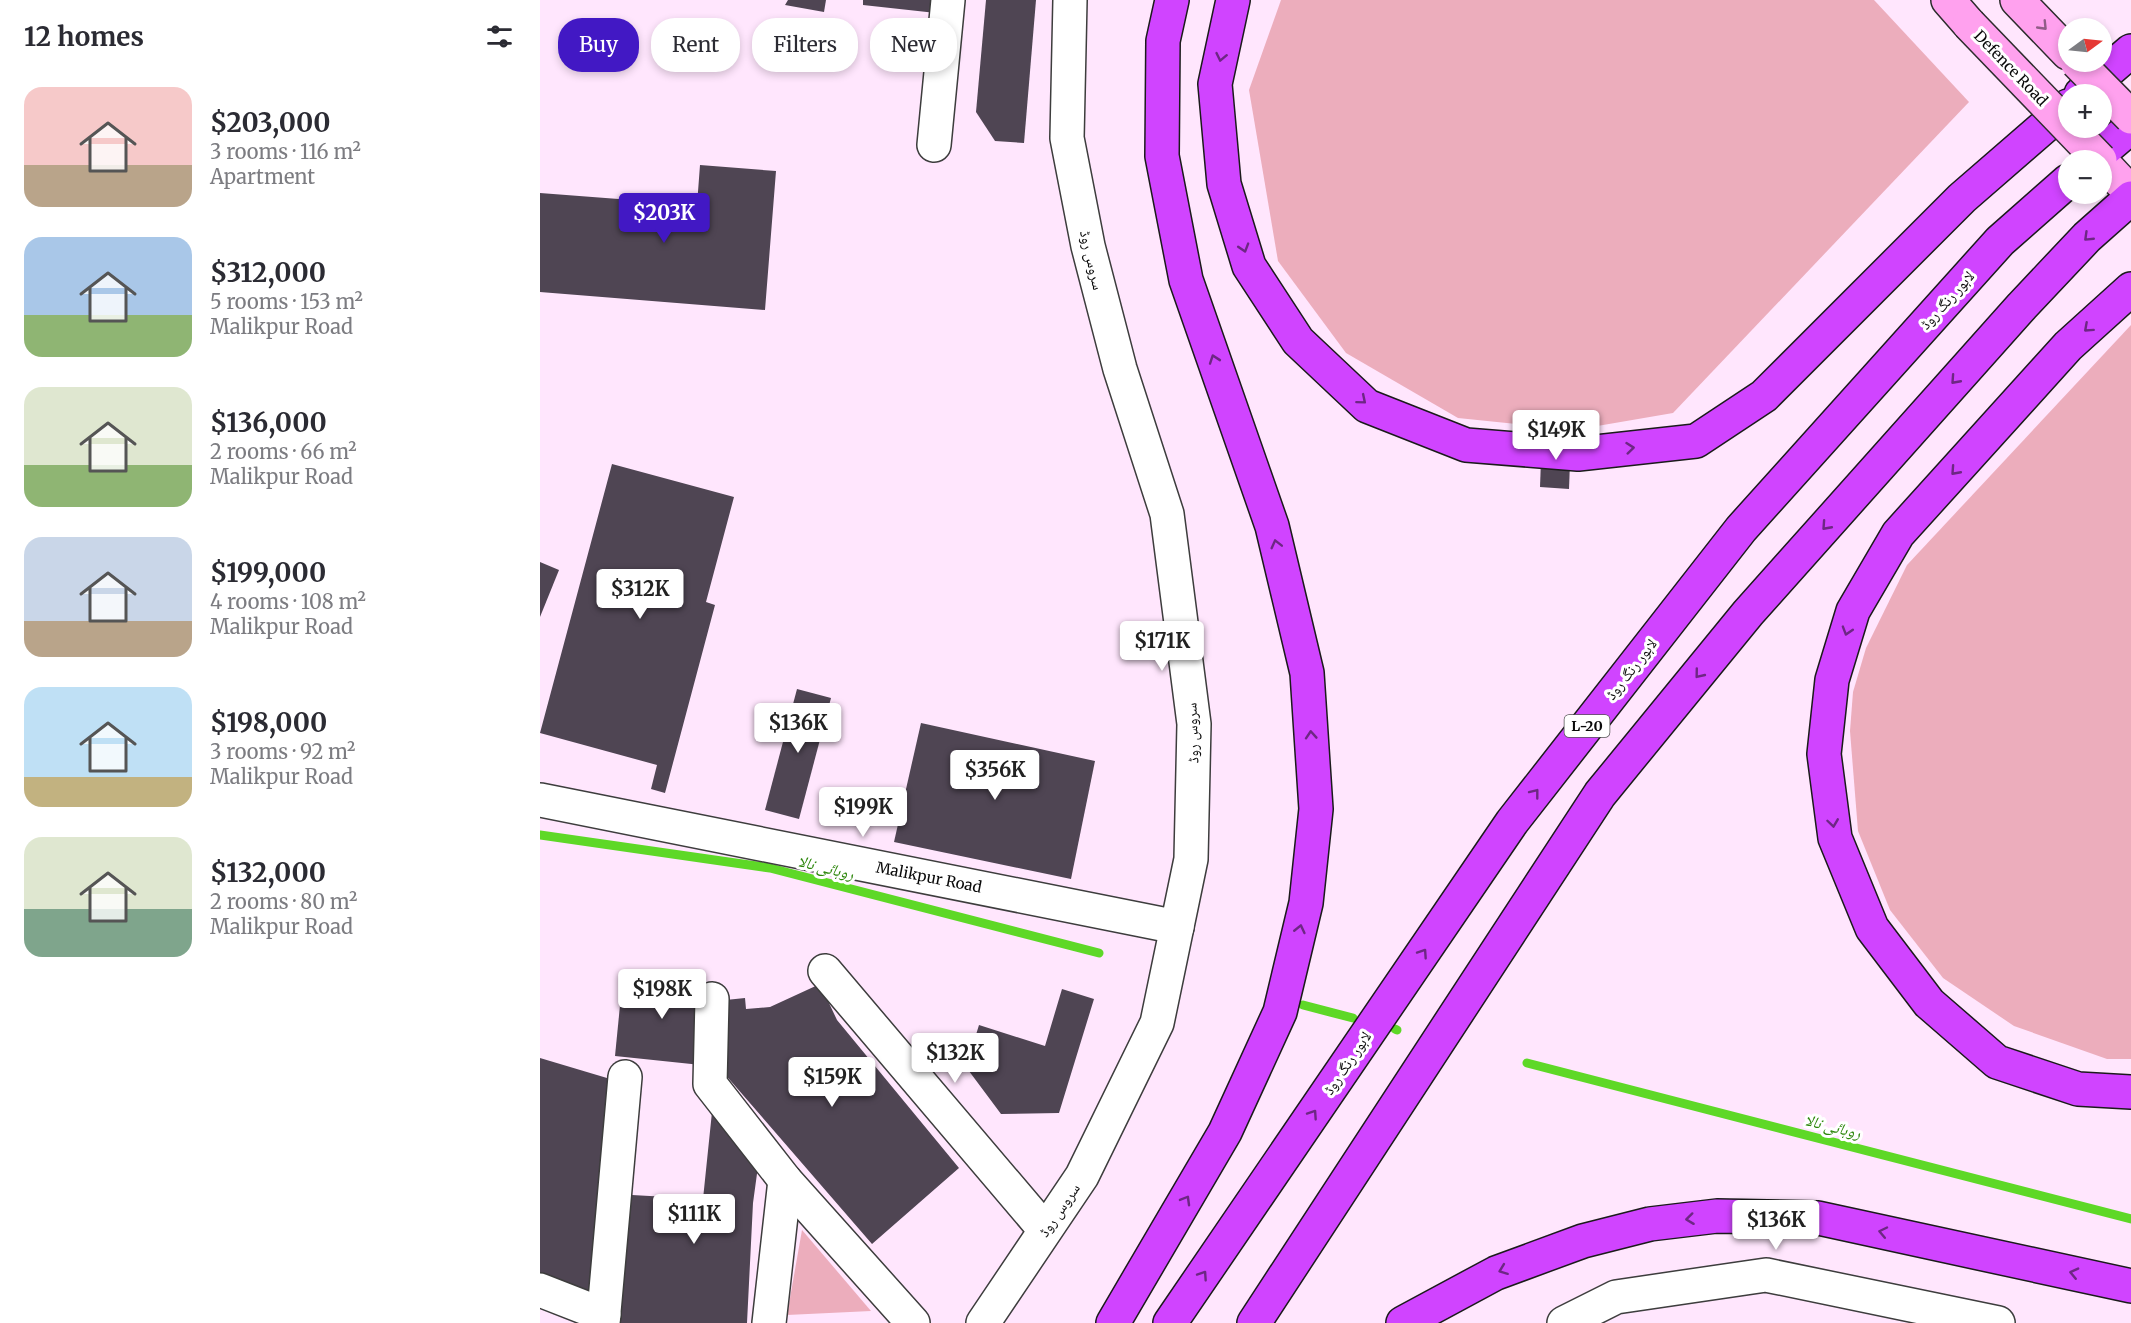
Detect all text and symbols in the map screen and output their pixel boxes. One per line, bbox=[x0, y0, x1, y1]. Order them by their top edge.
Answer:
chip: Buy bbox=[558, 18, 639, 72]
chip: Rent bbox=[651, 18, 740, 72]
chip: Filters bbox=[752, 18, 858, 72]
chip: New bbox=[870, 18, 957, 72]
north arrow bbox=[2058, 18, 2112, 72]
map controls bbox=[2058, 18, 2112, 204]
text: 12 homes bbox=[24, 20, 144, 53]
icon: filters bbox=[483, 20, 516, 53]
one-way arrow bbox=[2036, 20, 2047, 30]
street label: Defence Road bbox=[1970, 26, 2052, 110]
one-way arrow bbox=[1215, 52, 1228, 62]
button: + bbox=[2058, 84, 2112, 138]
text: $203,000 bbox=[210, 106, 331, 139]
icon: home bbox=[72, 111, 144, 183]
text: 3 rooms · 116 m² bbox=[210, 139, 361, 164]
button: − bbox=[2058, 150, 2112, 204]
text: Apartment bbox=[210, 164, 315, 189]
pin: $203K bbox=[622, 193, 706, 244]
text: $203K bbox=[633, 200, 695, 225]
street label: سروس روڈ bbox=[1075, 228, 1108, 292]
one-way arrow bbox=[2084, 230, 2094, 241]
one-way arrow bbox=[1237, 242, 1249, 253]
text: $312,000 bbox=[210, 256, 326, 289]
icon: home bbox=[72, 261, 144, 333]
street label: لاہور رنگ روڈ bbox=[1916, 267, 1978, 333]
text: 5 rooms · 153 m² bbox=[210, 289, 363, 314]
text: Malikpur Road bbox=[210, 314, 353, 339]
one-way arrow bbox=[2084, 321, 2094, 332]
one-way arrow bbox=[1208, 354, 1221, 365]
one-way arrow bbox=[1951, 374, 1962, 384]
one-way arrow bbox=[1355, 393, 1366, 404]
text: $136,000 bbox=[210, 406, 327, 439]
pin: $149K bbox=[1514, 410, 1598, 461]
icon: home bbox=[72, 411, 144, 483]
text: $149K bbox=[1527, 417, 1585, 442]
text: 2 rooms · 66 m² bbox=[210, 439, 357, 464]
one-way arrow bbox=[1626, 443, 1635, 455]
text: Malikpur Road bbox=[210, 464, 353, 489]
one-way arrow bbox=[1951, 464, 1962, 475]
one-way arrow bbox=[1822, 519, 1833, 530]
one-way arrow bbox=[1270, 539, 1283, 549]
text: $199,000 bbox=[210, 556, 326, 589]
icon: home bbox=[72, 561, 144, 633]
pin: $312K bbox=[598, 569, 682, 620]
text: $312K bbox=[610, 576, 670, 601]
text: 4 rooms · 108 m² bbox=[210, 589, 366, 614]
text: Malikpur Road bbox=[210, 614, 353, 639]
pin: $171K bbox=[1120, 621, 1204, 672]
one-way arrow bbox=[1842, 625, 1854, 636]
text: $171K bbox=[1134, 628, 1190, 653]
street label: لاہور رنگ روڈ bbox=[1601, 635, 1661, 703]
one-way arrow bbox=[1695, 667, 1706, 678]
street label: سروس روڈ bbox=[1181, 702, 1204, 764]
pin: $136K bbox=[756, 703, 840, 754]
text: $198,000 bbox=[210, 706, 327, 739]
text: $136K bbox=[768, 710, 828, 735]
icon: home bbox=[72, 711, 144, 783]
road number: L-20 bbox=[1564, 715, 1610, 737]
one-way arrow bbox=[1305, 730, 1318, 739]
text: 3 rooms · 92 m² bbox=[210, 739, 356, 764]
pin: $356K bbox=[953, 750, 1037, 801]
text: $356K bbox=[964, 757, 1026, 782]
text: Malikpur Road bbox=[210, 764, 353, 789]
pin: $199K bbox=[821, 787, 905, 838]
one-way arrow bbox=[1527, 789, 1538, 800]
text: $199K bbox=[833, 794, 893, 819]
one-way arrow bbox=[1827, 818, 1839, 827]
water label: روہائی نالا bbox=[795, 850, 856, 885]
text: $132,000 bbox=[210, 856, 326, 889]
street label: Malikpur Road bbox=[875, 857, 983, 897]
icon: home bbox=[72, 861, 144, 933]
text: 2 rooms · 80 m² bbox=[210, 889, 357, 914]
text: Malikpur Road bbox=[210, 914, 353, 939]
one-way arrow bbox=[1292, 924, 1305, 934]
one-way arrow bbox=[1416, 948, 1427, 959]
pin: $198K bbox=[620, 969, 704, 1020]
text: $198K bbox=[632, 976, 692, 1001]
street label: لاہور رنگ روڈ bbox=[1319, 1028, 1375, 1098]
pin: $132K bbox=[913, 1033, 997, 1084]
text: $132K bbox=[926, 1040, 984, 1065]
pin: $159K bbox=[790, 1057, 874, 1108]
text: $159K bbox=[802, 1064, 862, 1089]
one-way arrow bbox=[1306, 1109, 1317, 1120]
water label: روہائی نالا bbox=[1802, 1109, 1863, 1144]
street label: سروس روڈ bbox=[1034, 1179, 1085, 1241]
pin: $111K bbox=[652, 1194, 736, 1245]
one-way arrow bbox=[1179, 1196, 1190, 1207]
pin: $136K bbox=[1734, 1200, 1818, 1251]
text: $111K bbox=[667, 1201, 721, 1226]
text: $136K bbox=[1746, 1207, 1806, 1232]
one-way arrow bbox=[1686, 1213, 1695, 1225]
one-way arrow bbox=[1879, 1226, 1889, 1239]
one-way arrow bbox=[1498, 1263, 1508, 1276]
one-way arrow bbox=[2069, 1267, 2079, 1280]
one-way arrow bbox=[1196, 1270, 1207, 1281]

